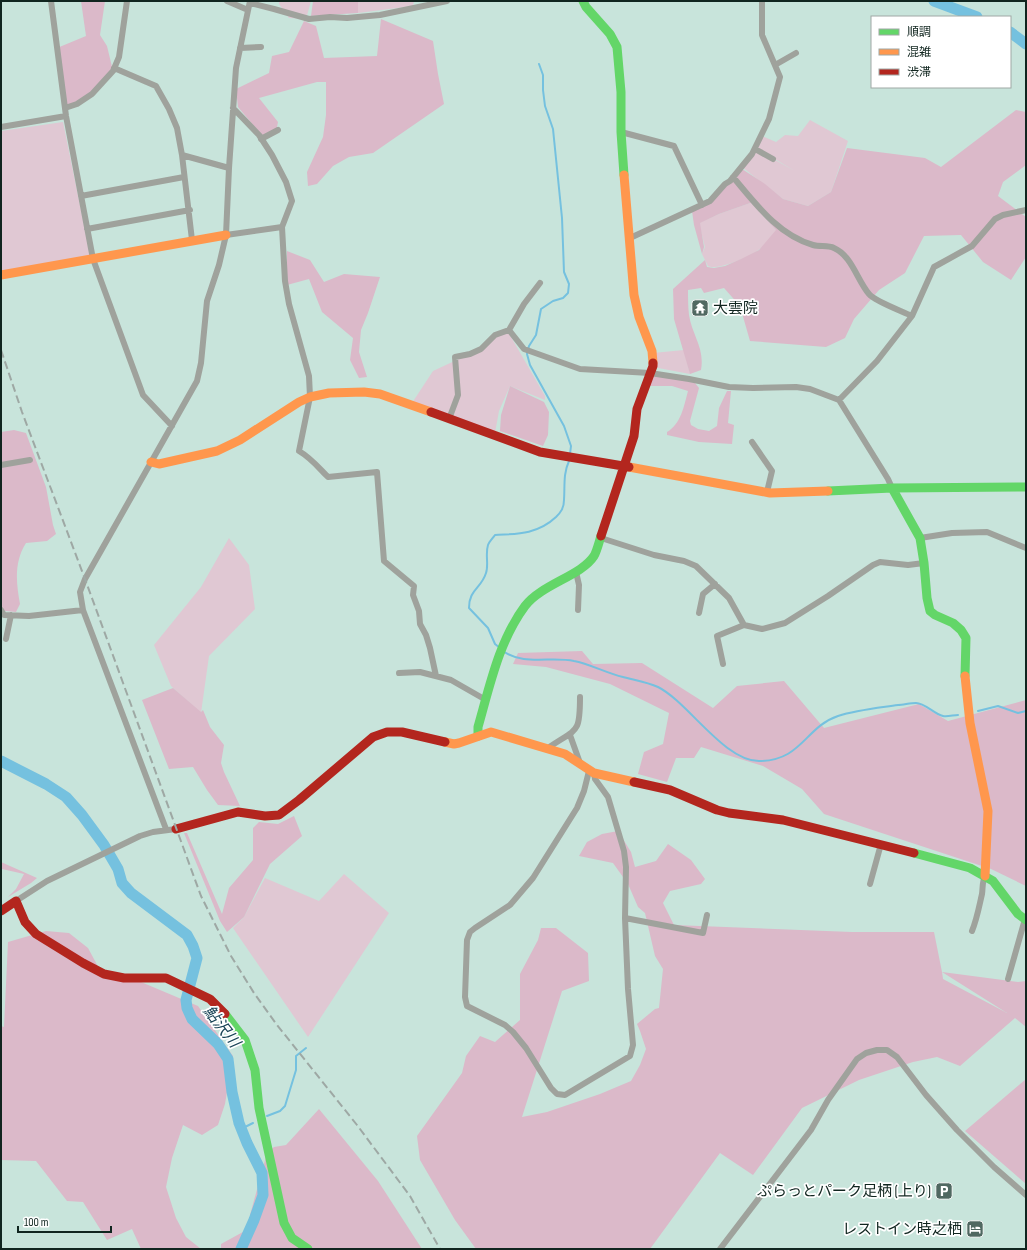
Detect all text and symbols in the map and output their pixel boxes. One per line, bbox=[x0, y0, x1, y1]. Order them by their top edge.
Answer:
legend bbox=[871, 16, 1011, 88]
text: 順調 bbox=[907, 25, 931, 40]
text: 混雑 bbox=[907, 45, 931, 60]
text: 渋滞 bbox=[907, 65, 931, 80]
temple icon: 大雲院 bbox=[690, 298, 710, 318]
place label: 大雲院 bbox=[713, 299, 758, 318]
water label: 鮎沢川 bbox=[199, 1002, 244, 1053]
parking icon: ぷらっとパーク足柄 (上り) bbox=[934, 1181, 954, 1201]
place label: ぷらっとパーク足柄 (上り) bbox=[757, 1182, 931, 1201]
scale bar bbox=[18, 1208, 111, 1234]
text: 100 m bbox=[24, 1215, 49, 1230]
hotel icon: レストイン時之栖 bbox=[965, 1219, 985, 1239]
place label: レストイン時之栖 bbox=[842, 1220, 962, 1239]

